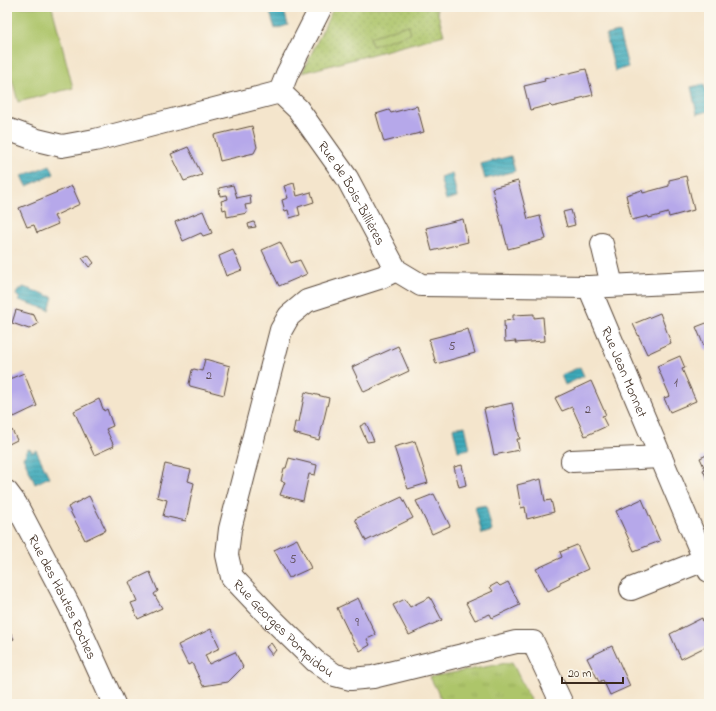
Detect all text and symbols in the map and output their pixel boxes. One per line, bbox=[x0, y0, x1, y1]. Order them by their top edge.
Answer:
street label: Rue de Bois-Billières bbox=[312, 137, 390, 249]
street label: Rue Jean Monnet bbox=[595, 323, 652, 421]
house number: 5 bbox=[449, 338, 456, 356]
house number: 2 bbox=[206, 367, 212, 385]
house number: 1 bbox=[674, 374, 678, 392]
house number: 2 bbox=[585, 401, 591, 419]
street label: Rue des Hautes Roches bbox=[22, 531, 101, 663]
house number: 5 bbox=[290, 551, 297, 569]
street label: Rue Georges Pompidou bbox=[227, 575, 338, 683]
house number: 9 bbox=[355, 614, 359, 632]
scale bar bbox=[562, 659, 623, 685]
text: 20 m bbox=[568, 665, 591, 683]

